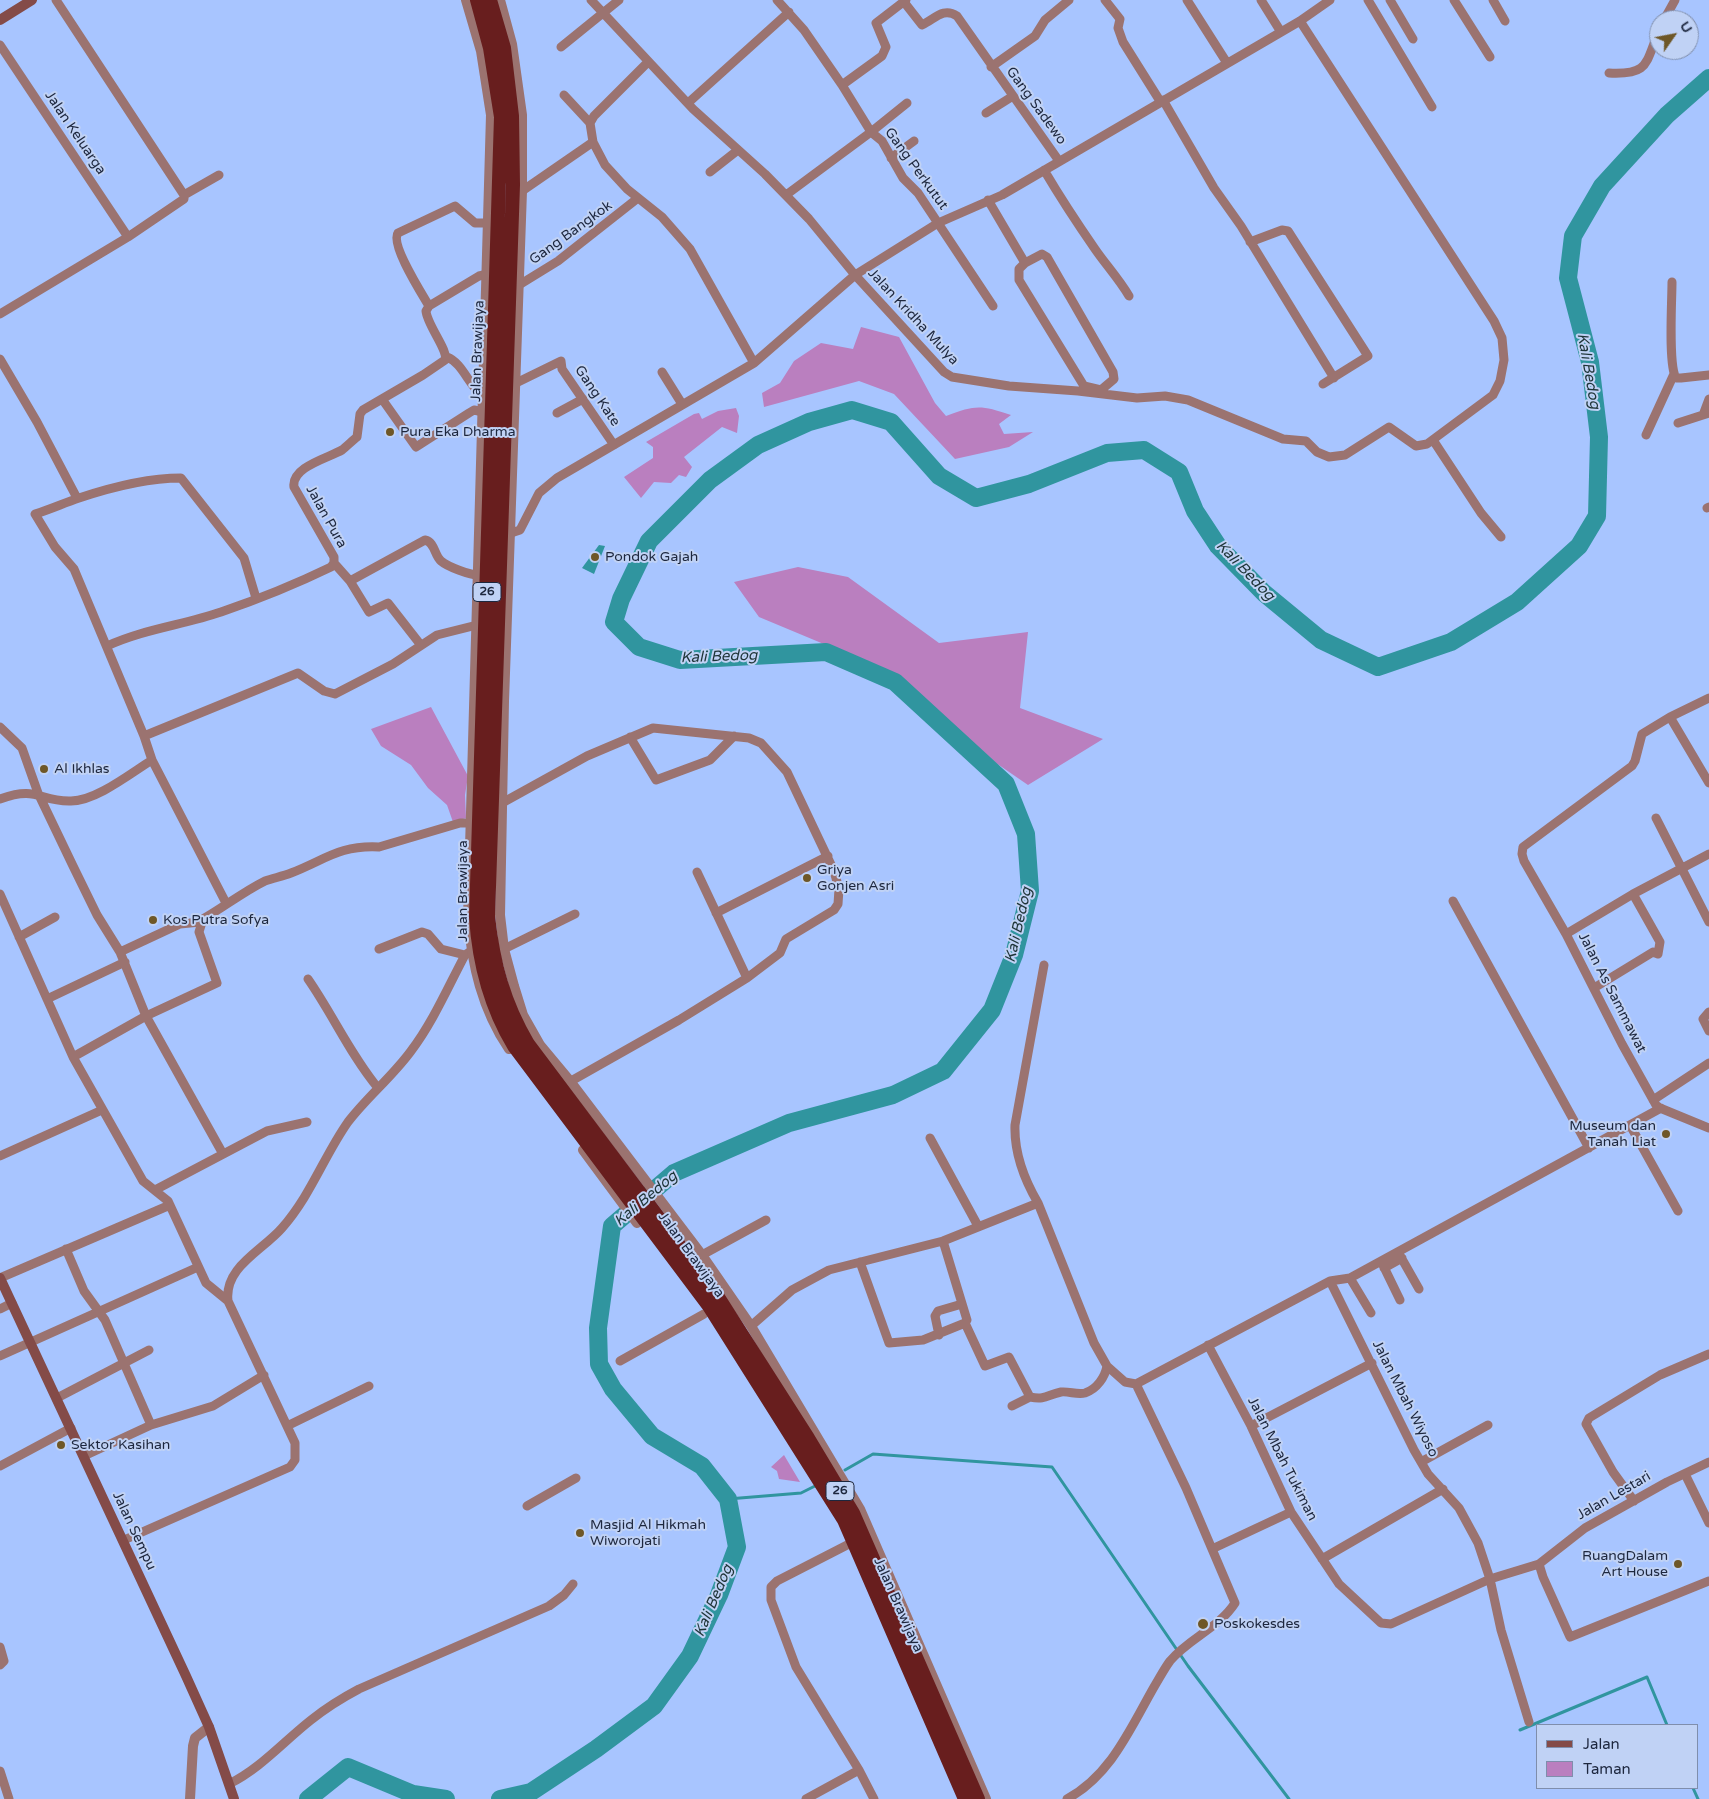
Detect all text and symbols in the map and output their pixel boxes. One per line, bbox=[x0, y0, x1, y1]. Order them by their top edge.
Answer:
north arrow bbox=[1649, 10, 1699, 60]
text: U bbox=[1676, 18, 1696, 36]
street label: Gang Sadewo bbox=[1002, 64, 1070, 148]
street label: Jalan Keluarga bbox=[41, 88, 109, 178]
street label: Gang Perkutut bbox=[881, 125, 951, 213]
street label: Gang Bangkok bbox=[526, 197, 616, 269]
street label: Jalan Kridha Mulya bbox=[864, 265, 962, 369]
street label: Jalan Brawijaya bbox=[468, 300, 488, 402]
water label: Kali Bedog bbox=[1572, 332, 1604, 410]
street label: Gang Kate bbox=[571, 362, 623, 430]
place label: Pura Eka Dharma bbox=[400, 424, 515, 440]
marker: Pura Eka Dharma bbox=[384, 426, 396, 438]
street label: Jalan Pura bbox=[302, 483, 350, 551]
water label: Kali Bedog bbox=[1212, 537, 1278, 605]
place label: Pondok Gajah bbox=[605, 549, 698, 565]
marker: Pondok Gajah bbox=[589, 551, 601, 563]
road number: 26 bbox=[473, 582, 501, 602]
water label: Kali Bedog bbox=[680, 647, 758, 667]
place label: Al Ikhlas bbox=[54, 761, 110, 777]
marker: Al Ikhlas bbox=[38, 763, 50, 775]
street label: Jalan Brawijaya bbox=[455, 840, 471, 942]
place label: Griya Gonjen Asri bbox=[817, 862, 894, 894]
marker: Griya Gonjen Asri bbox=[801, 872, 813, 884]
water label: Kali Bedog bbox=[1002, 886, 1036, 964]
place label: Kos Putra Sofya bbox=[163, 912, 269, 928]
marker: Kos Putra Sofya bbox=[147, 914, 159, 926]
street label: Jalan As Sammawat bbox=[1574, 930, 1650, 1056]
place label: Museum dan Tanah Liat bbox=[1569, 1118, 1656, 1150]
marker: Museum dan Tanah Liat bbox=[1660, 1128, 1672, 1140]
water label: Kali Bedog bbox=[611, 1167, 681, 1231]
street label: Jalan Brawijaya bbox=[654, 1209, 728, 1301]
street label: Jalan Mbah Wiyoso bbox=[1368, 1338, 1442, 1460]
street label: Jalan Mbah Tukiman bbox=[1243, 1394, 1321, 1524]
place label: Sektor Kasihan bbox=[71, 1437, 170, 1453]
marker: Sektor Kasihan bbox=[55, 1439, 67, 1451]
street label: Jalan Lestari bbox=[1574, 1468, 1654, 1524]
road number: 26 bbox=[826, 1482, 854, 1500]
street label: Jalan Sempu bbox=[108, 1489, 160, 1573]
place label: Masjid Al Hikmah Wiworojati bbox=[590, 1517, 706, 1550]
marker: Masjid Al Hikmah Wiworojati bbox=[574, 1527, 586, 1539]
place label: RuangDalam Art House bbox=[1582, 1548, 1668, 1580]
street label: Jalan Brawijaya bbox=[870, 1555, 926, 1655]
marker: RuangDalam Art House bbox=[1672, 1558, 1684, 1570]
water label: Kali Bedog bbox=[691, 1562, 737, 1640]
place label: Poskokesdes bbox=[1214, 1616, 1300, 1632]
marker: Poskokesdes bbox=[1196, 1617, 1210, 1631]
legend bbox=[1536, 1724, 1699, 1789]
text: Jalan bbox=[1583, 1735, 1620, 1753]
text: Taman bbox=[1583, 1760, 1631, 1778]

